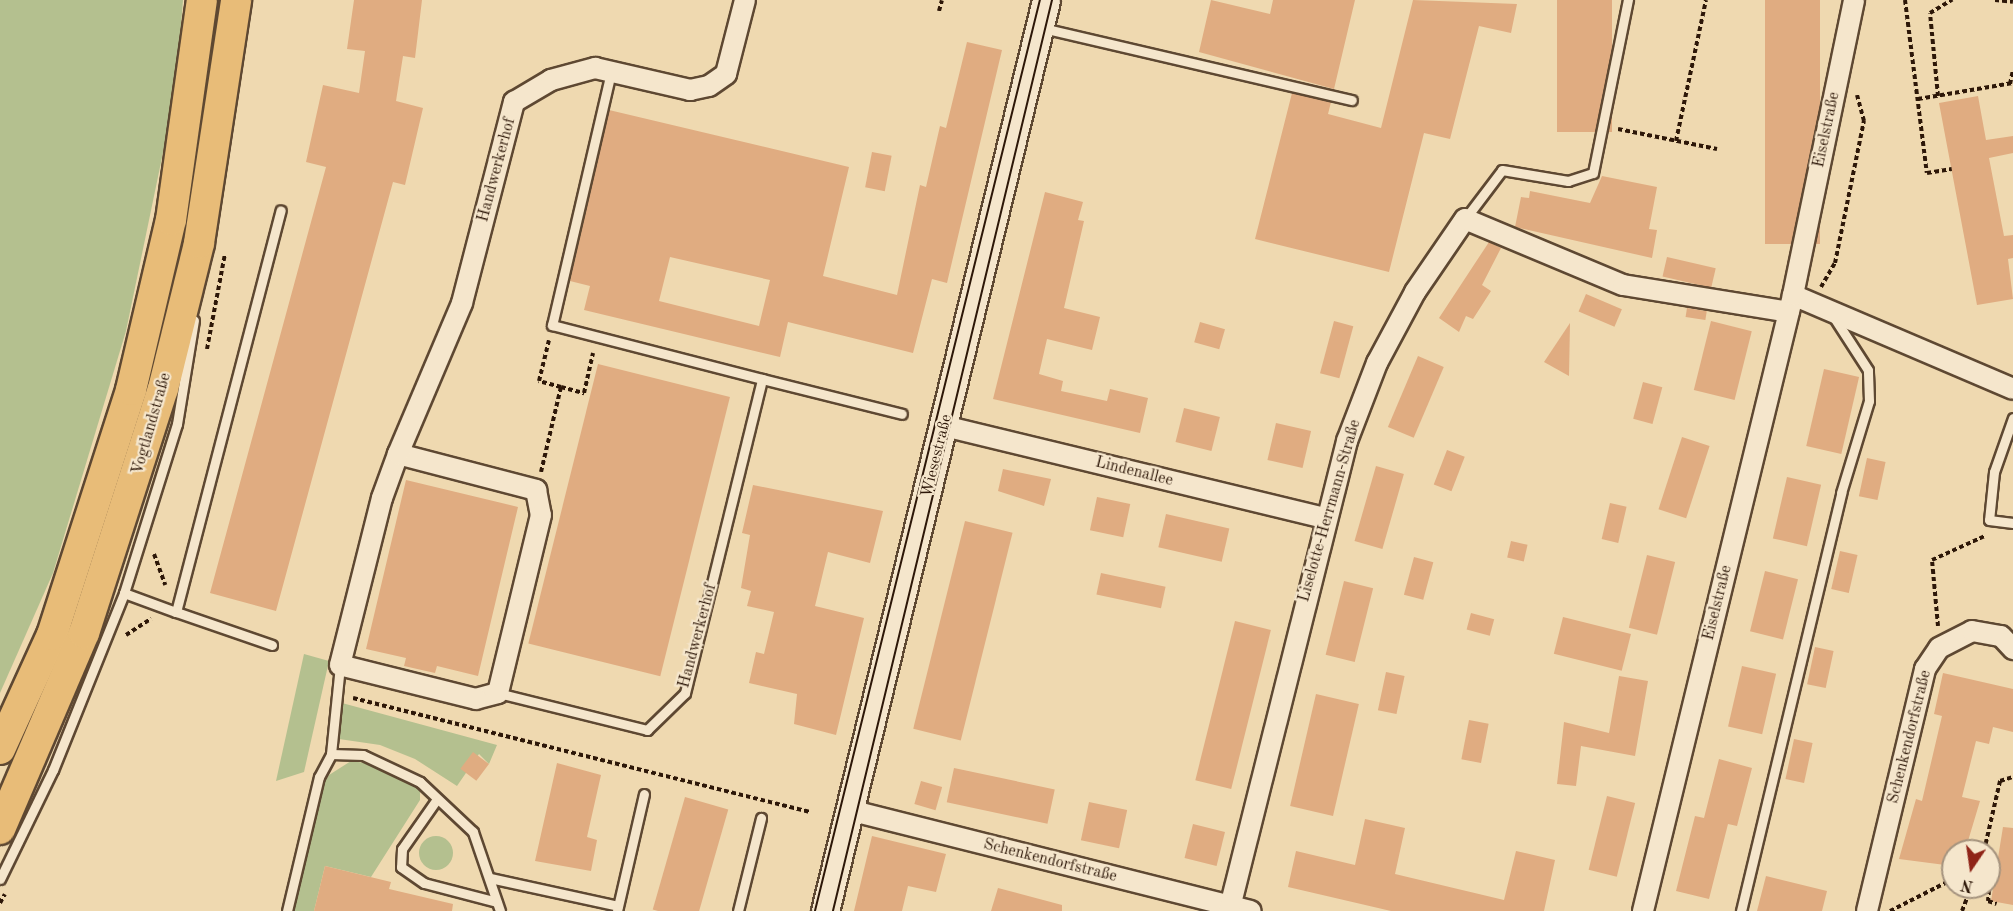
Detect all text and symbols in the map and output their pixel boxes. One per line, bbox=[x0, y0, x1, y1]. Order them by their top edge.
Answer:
street label: Eiselstraße bbox=[1810, 90, 1844, 170]
street label: Handwerkerhof bbox=[474, 116, 520, 224]
street label: Vogtlandstraße bbox=[128, 371, 176, 477]
street label: Wiesestraße bbox=[917, 412, 957, 500]
street label: Liselotte-Herrmann-Straße bbox=[1295, 418, 1365, 604]
street label: Lindenallee bbox=[1093, 453, 1175, 491]
street label: Eiselstraße bbox=[1699, 563, 1737, 643]
street label: Handwerkerhof bbox=[675, 582, 721, 690]
street label: Schenkendorfstraße bbox=[1884, 668, 1936, 806]
street label: Schenkendorfstraße bbox=[981, 835, 1119, 887]
north arrow bbox=[1941, 839, 2001, 899]
text: N bbox=[1960, 875, 1975, 894]

